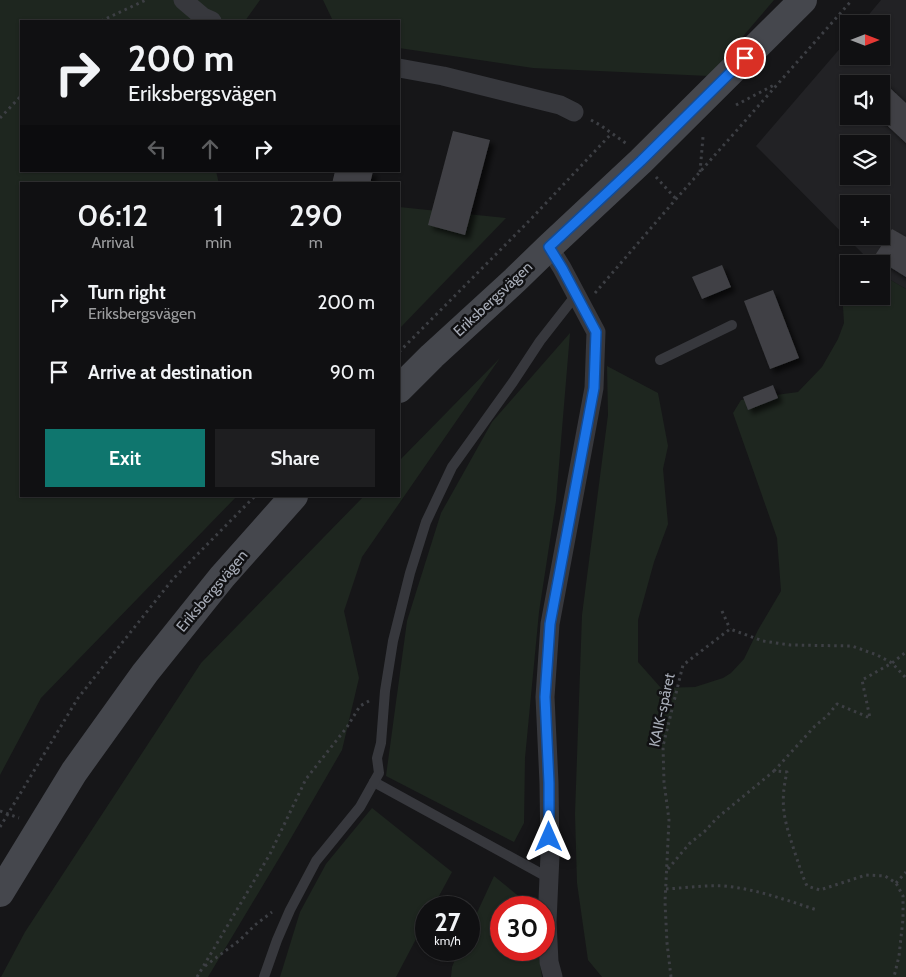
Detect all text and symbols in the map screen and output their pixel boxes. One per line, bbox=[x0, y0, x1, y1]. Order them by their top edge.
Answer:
north arrow bbox=[840, 15, 890, 65]
map controls bbox=[840, 15, 890, 305]
text: 200 m bbox=[128, 37, 234, 80]
pin bbox=[724, 37, 766, 79]
icon: right bbox=[45, 40, 110, 105]
icon: arrive bbox=[731, 44, 759, 72]
button: sound bbox=[840, 75, 890, 125]
text: Eriksbergsvägen bbox=[128, 80, 277, 107]
icon: left bbox=[143, 135, 171, 163]
icon: ahead bbox=[196, 135, 224, 163]
icon: right bbox=[249, 135, 277, 163]
button: layers bbox=[840, 135, 890, 185]
button: + bbox=[840, 195, 890, 245]
text: 06:12 bbox=[77, 197, 148, 234]
text: 1 bbox=[213, 197, 224, 234]
text: 290 bbox=[289, 197, 343, 234]
text: Arrival bbox=[91, 233, 134, 252]
text: min bbox=[205, 233, 232, 252]
text: m bbox=[309, 233, 323, 252]
button: − bbox=[840, 255, 890, 305]
street label: Eriksbergsvägen bbox=[450, 258, 536, 340]
text: Turn right bbox=[88, 281, 166, 304]
icon: right bbox=[45, 288, 73, 316]
text: 200 m bbox=[318, 291, 375, 314]
text: Eriksbergsvägen bbox=[88, 304, 196, 323]
icon: arrive bbox=[45, 358, 73, 386]
text: Arrive at destination bbox=[88, 361, 252, 384]
text: 90 m bbox=[330, 361, 375, 384]
button: Exit bbox=[45, 429, 205, 487]
button: Share bbox=[215, 429, 375, 487]
street label: Eriksbergsvägen bbox=[173, 546, 251, 636]
street label: KAIK-spåret bbox=[645, 671, 679, 749]
position arrow bbox=[522, 810, 574, 862]
speed limit sign: 30 bbox=[490, 896, 555, 961]
text: 27 bbox=[435, 907, 460, 937]
text: km/h bbox=[434, 933, 461, 948]

